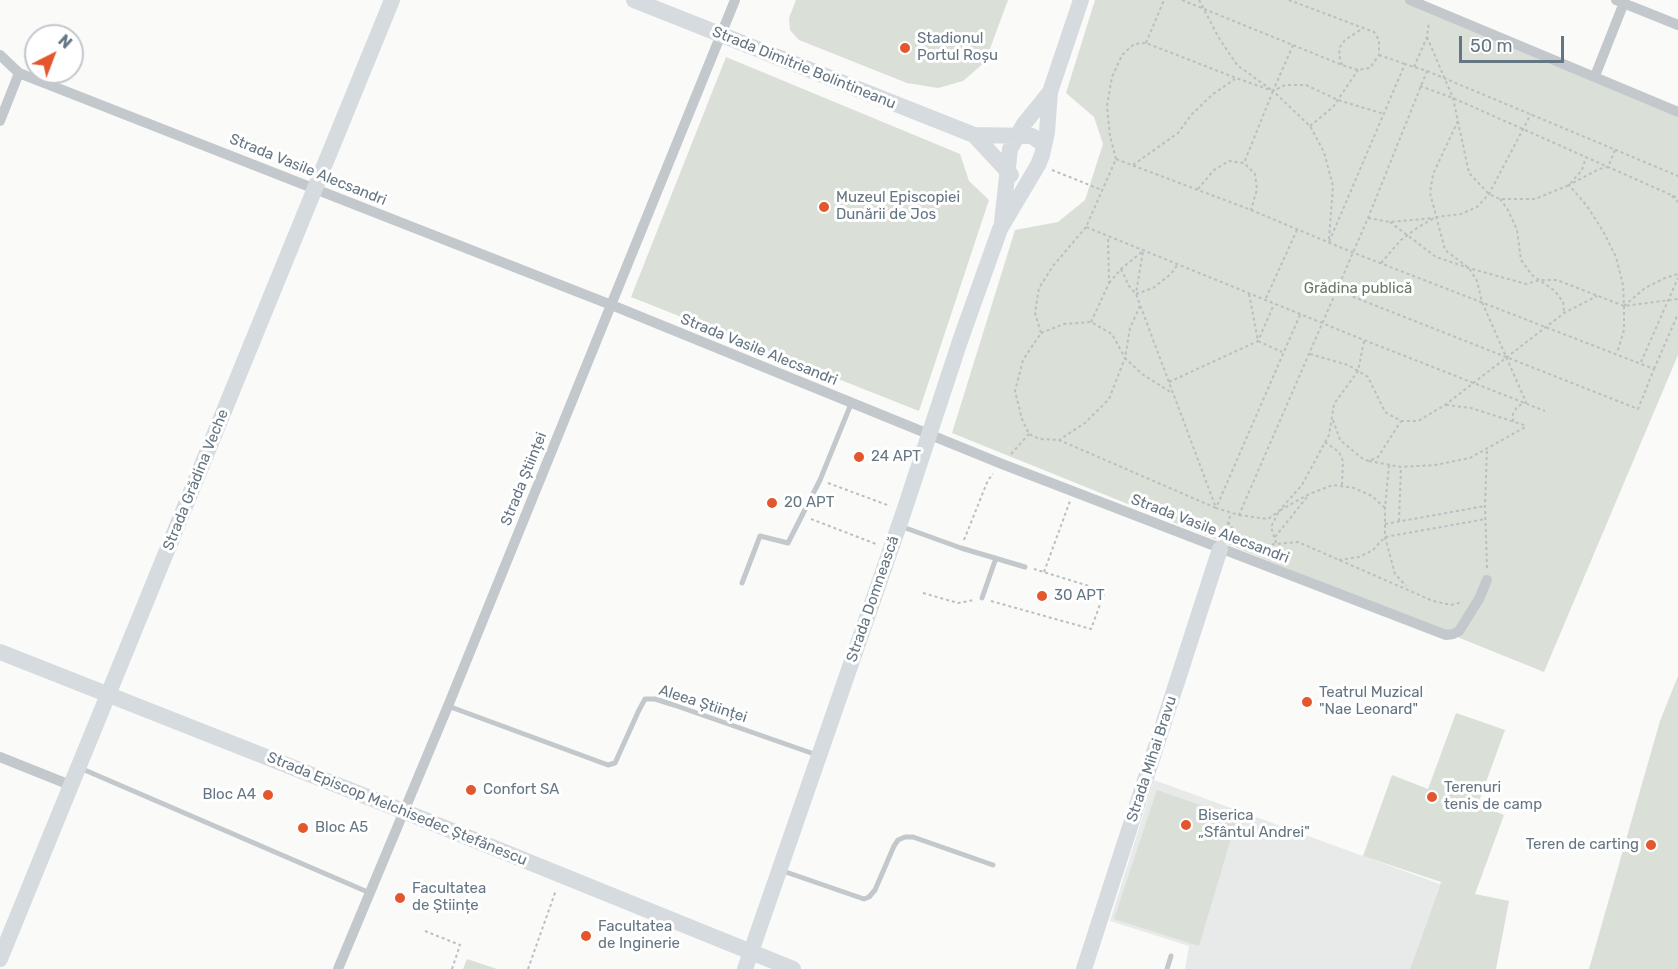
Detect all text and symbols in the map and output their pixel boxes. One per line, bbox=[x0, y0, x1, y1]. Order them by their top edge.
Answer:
street label: Strada Dimitrie Bolintineanu bbox=[710, 23, 898, 113]
north arrow bbox=[24, 24, 84, 84]
scale bar bbox=[1462, 24, 1567, 62]
place label: Stadionul Portul Roșu bbox=[917, 30, 998, 65]
text: N bbox=[54, 31, 76, 53]
text: 50 m bbox=[1470, 35, 1513, 57]
marker: Stadionul Portul Roșu bbox=[898, 41, 912, 55]
street label: Strada Vasile Alecsandri bbox=[227, 130, 389, 210]
place label: Muzeul Episcopiei Dunării de Jos bbox=[836, 189, 960, 224]
marker: Muzeul Episcopiei Dunării de Jos bbox=[817, 200, 831, 214]
park label: Grădina publică bbox=[1304, 280, 1412, 298]
street label: Strada Vasile Alecsandri bbox=[678, 310, 840, 390]
street label: Strada Grădina Veche bbox=[159, 407, 233, 553]
street label: Strada Științei bbox=[497, 430, 551, 528]
place label: 24 APT bbox=[871, 448, 921, 466]
marker: 24 APT bbox=[852, 450, 866, 464]
street label: Strada Vasile Alecsandri bbox=[1128, 491, 1292, 567]
place label: 20 APT bbox=[784, 494, 834, 512]
marker: 20 APT bbox=[765, 496, 779, 510]
street label: Strada Domnească bbox=[843, 534, 903, 664]
place label: 30 APT bbox=[1054, 587, 1105, 605]
marker: 30 APT bbox=[1035, 589, 1049, 603]
street label: Aleea Științei bbox=[657, 681, 749, 727]
place label: Teatrul Muzical "Nae Leonard" bbox=[1319, 684, 1423, 719]
street label: Strada Mihai Bravu bbox=[1123, 694, 1181, 824]
marker: Teatrul Muzical "Nae Leonard" bbox=[1300, 695, 1314, 709]
street label: Strada Episcop Melchisedec Ștefănescu bbox=[264, 748, 530, 870]
place label: Terenuri tenis de camp bbox=[1444, 779, 1542, 814]
place label: Confort SA bbox=[483, 781, 559, 799]
marker: Confort SA bbox=[464, 783, 478, 797]
place label: Bloc A4 bbox=[202, 786, 256, 804]
marker: Bloc A4 bbox=[261, 788, 275, 802]
marker: Terenuri tenis de camp bbox=[1425, 790, 1439, 804]
place label: Biserica „Sfântul Andrei" bbox=[1198, 807, 1310, 842]
marker: Biserica „Sfântul Andrei" bbox=[1179, 818, 1193, 832]
place label: Bloc A5 bbox=[315, 819, 368, 837]
marker: Bloc A5 bbox=[296, 821, 310, 835]
place label: Teren de carting bbox=[1526, 836, 1639, 854]
marker: Teren de carting bbox=[1644, 838, 1658, 852]
place label: Facultatea de Științe bbox=[412, 880, 486, 915]
marker: Facultatea de Științe bbox=[393, 891, 407, 905]
place label: Facultatea de Inginerie bbox=[598, 918, 680, 953]
marker: Facultatea de Inginerie bbox=[579, 929, 593, 943]

